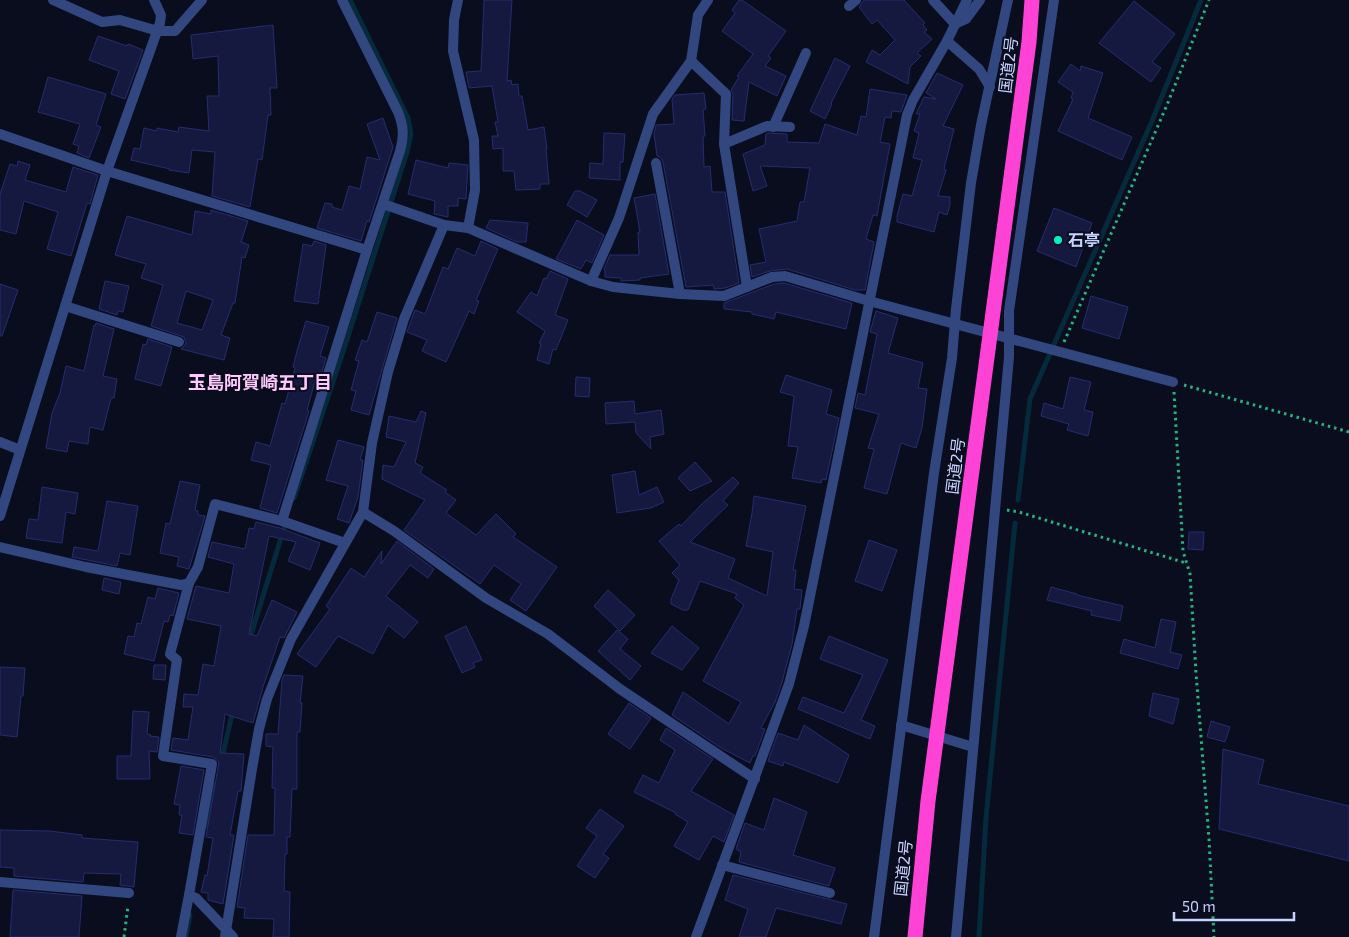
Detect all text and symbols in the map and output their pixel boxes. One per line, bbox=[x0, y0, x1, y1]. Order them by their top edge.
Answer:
street label: 国道2号 bbox=[995, 35, 1020, 94]
place label: 石亭 bbox=[1068, 230, 1100, 249]
marker: 石亭 bbox=[1052, 234, 1064, 246]
district label: 玉島阿賀崎五丁目 bbox=[188, 371, 332, 393]
street label: 国道2号 bbox=[942, 436, 967, 495]
street label: 国道2号 bbox=[890, 839, 915, 897]
scale bar bbox=[1174, 890, 1294, 922]
text: 50 m bbox=[1182, 897, 1216, 915]

